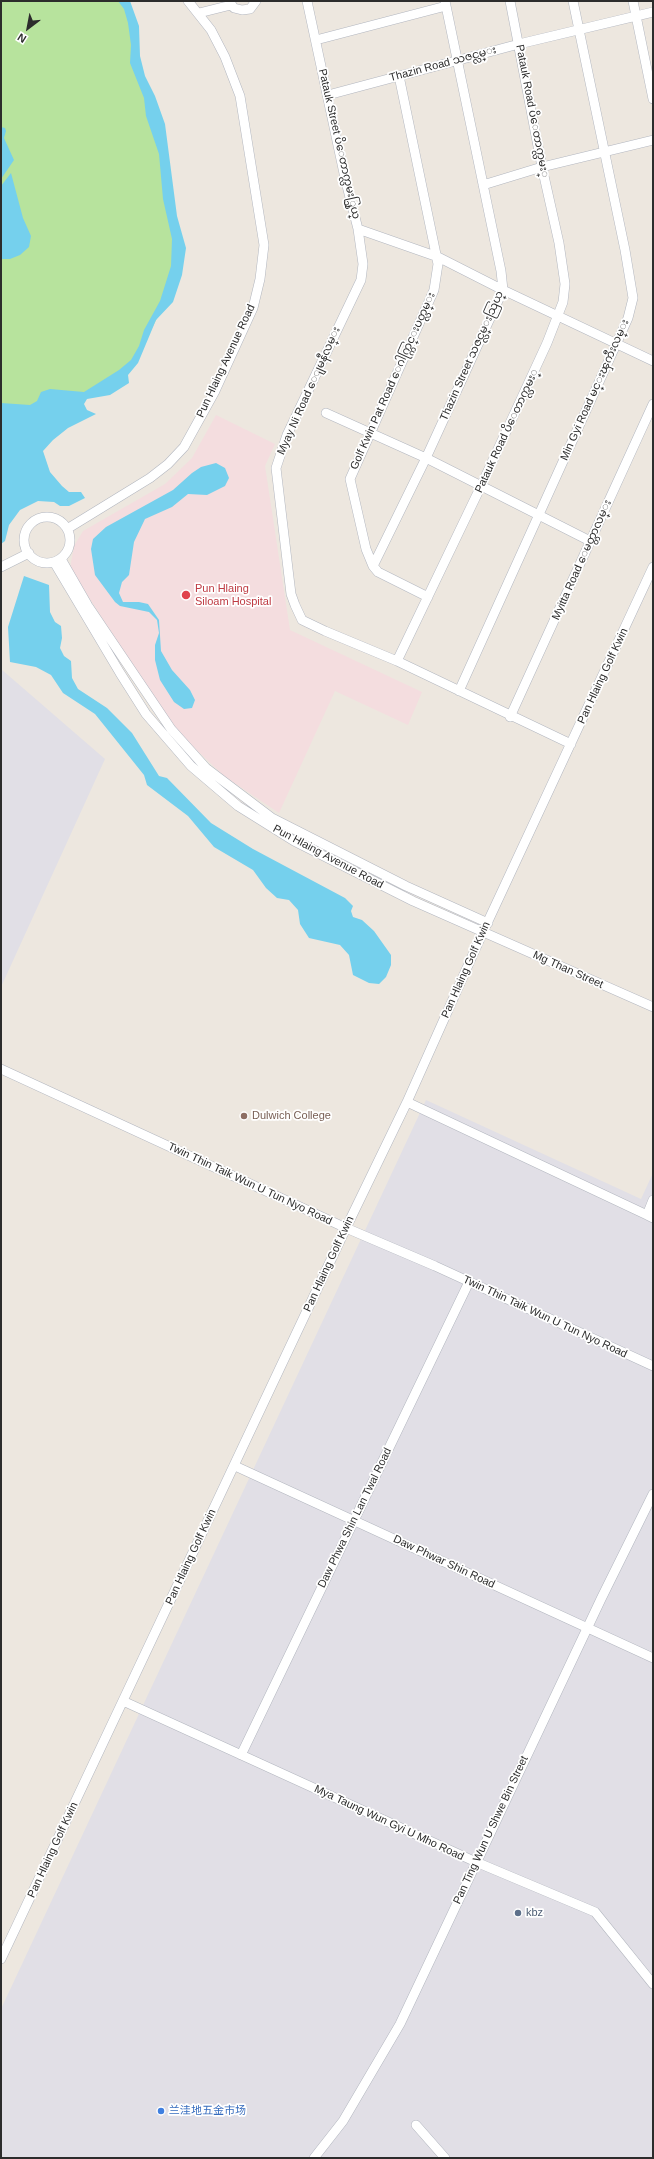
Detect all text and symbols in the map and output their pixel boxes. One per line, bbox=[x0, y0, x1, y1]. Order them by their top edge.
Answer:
north arrow bbox=[8, 8, 48, 48]
text: N bbox=[15, 31, 28, 45]
street label: Thazin Road သဇင္လမ္း bbox=[388, 43, 498, 85]
street label: Patauk Road ပိေတာက္လမး္ bbox=[513, 44, 551, 178]
street label: Patauk Street ပိေတာက္လမး္သြယ္ bbox=[315, 68, 363, 220]
street label: Thazin Street သဇင္လမ္းသြယ္ bbox=[437, 289, 507, 423]
street label: Golf Kwin Pat Road ေဂါက္ကြင္းပတ္လမ္း bbox=[348, 290, 438, 472]
street label: Pun Hlaing Avenue Road bbox=[194, 302, 258, 420]
street label: Min Gyi Road မင္းၾကီးလမ္း bbox=[558, 317, 632, 463]
street label: Myay Ni Road ေျမနီလမ္း bbox=[275, 325, 343, 457]
street label: Patauk Road ပိေတာက္လမး္ bbox=[473, 367, 541, 495]
street label: Myitta Road ေမတ္တာလမ္း bbox=[550, 498, 614, 622]
place label: Pun Hlaing Siloam Hospital bbox=[195, 582, 271, 608]
marker: Pun Hlaing Siloam Hospital bbox=[180, 589, 192, 601]
street label: Pan Hlaing Golf Kwin bbox=[575, 626, 631, 726]
street label: Pun Hlaing Avenue Road bbox=[270, 822, 386, 892]
street label: Pan Hlaing Golf Kwin bbox=[439, 920, 493, 1020]
street label: Mg Than Street bbox=[531, 949, 605, 991]
place label: Dulwich College bbox=[252, 1109, 331, 1123]
marker: Dulwich College bbox=[239, 1111, 249, 1121]
street label: Twin Thin Taik Wun U Tun Nyo Road bbox=[166, 1140, 334, 1228]
street label: Pan Hlaing Golf Kwin bbox=[301, 1214, 357, 1314]
street label: Twin Thin Taik Wun U Tun Nyo Road bbox=[461, 1273, 629, 1361]
street label: Daw Phwa Shin Lan Twal Road bbox=[315, 1446, 395, 1590]
street label: Pan Hlaing Golf Kwin bbox=[163, 1507, 219, 1607]
street label: Daw Phwar Shin Road bbox=[391, 1533, 497, 1591]
street label: Pan Ting Wun U Shwe Bin Street bbox=[451, 1754, 531, 1906]
street label: Mya Taung Wun Gyi U Mho Road bbox=[312, 1782, 466, 1864]
street label: Pan Hlaing Golf Kwin bbox=[25, 1800, 81, 1900]
place label: kbz bbox=[526, 1906, 543, 1920]
marker: kbz bbox=[513, 1908, 523, 1918]
place label: 兰洼地五金市场 bbox=[169, 2104, 246, 2118]
marker: 兰洼地五金市场 bbox=[156, 2106, 166, 2116]

